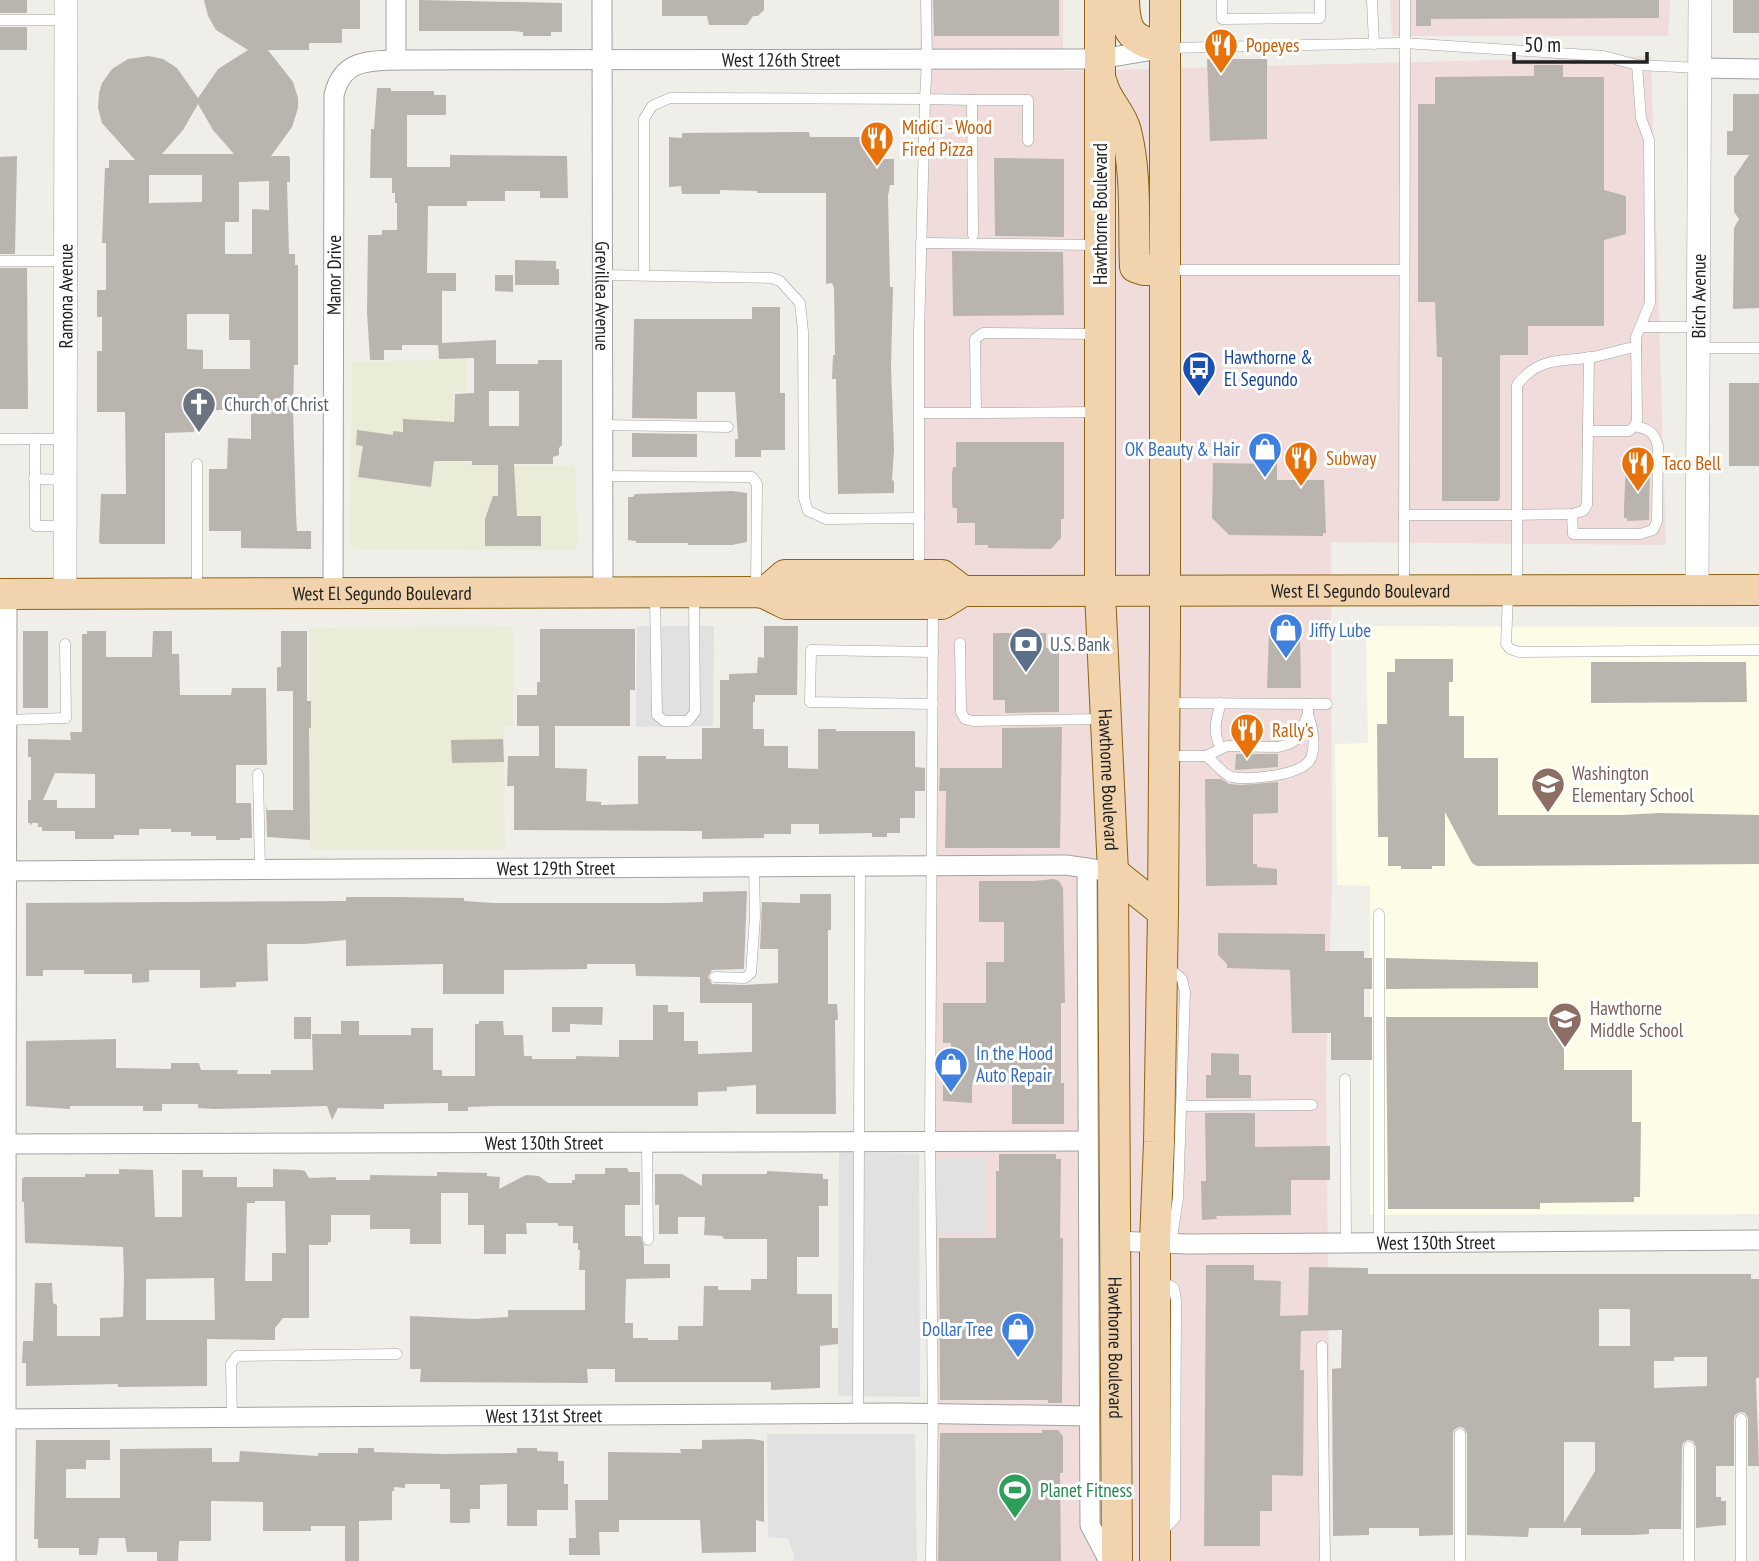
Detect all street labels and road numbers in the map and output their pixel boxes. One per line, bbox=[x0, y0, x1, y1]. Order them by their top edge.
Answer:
street label: West 126th Street bbox=[722, 47, 841, 72]
street label: Hawthorne Boulevard bbox=[1088, 143, 1112, 285]
street label: Manor Drive bbox=[322, 235, 346, 315]
street label: Grevillea Avenue bbox=[590, 241, 615, 351]
street label: Ramona Avenue bbox=[53, 243, 78, 348]
street label: Birch Avenue bbox=[1686, 253, 1711, 339]
street label: West El Segundo Boulevard bbox=[1271, 578, 1450, 603]
street label: West El Segundo Boulevard bbox=[292, 581, 472, 605]
street label: Hawthorne Boulevard bbox=[1093, 708, 1124, 851]
street label: West 129th Street bbox=[497, 856, 616, 880]
street label: West 130th Street bbox=[485, 1130, 604, 1155]
street label: West 130th Street bbox=[1377, 1230, 1496, 1255]
street label: Hawthorne Boulevard bbox=[1103, 1277, 1128, 1419]
street label: West 131st Street bbox=[486, 1403, 603, 1428]

